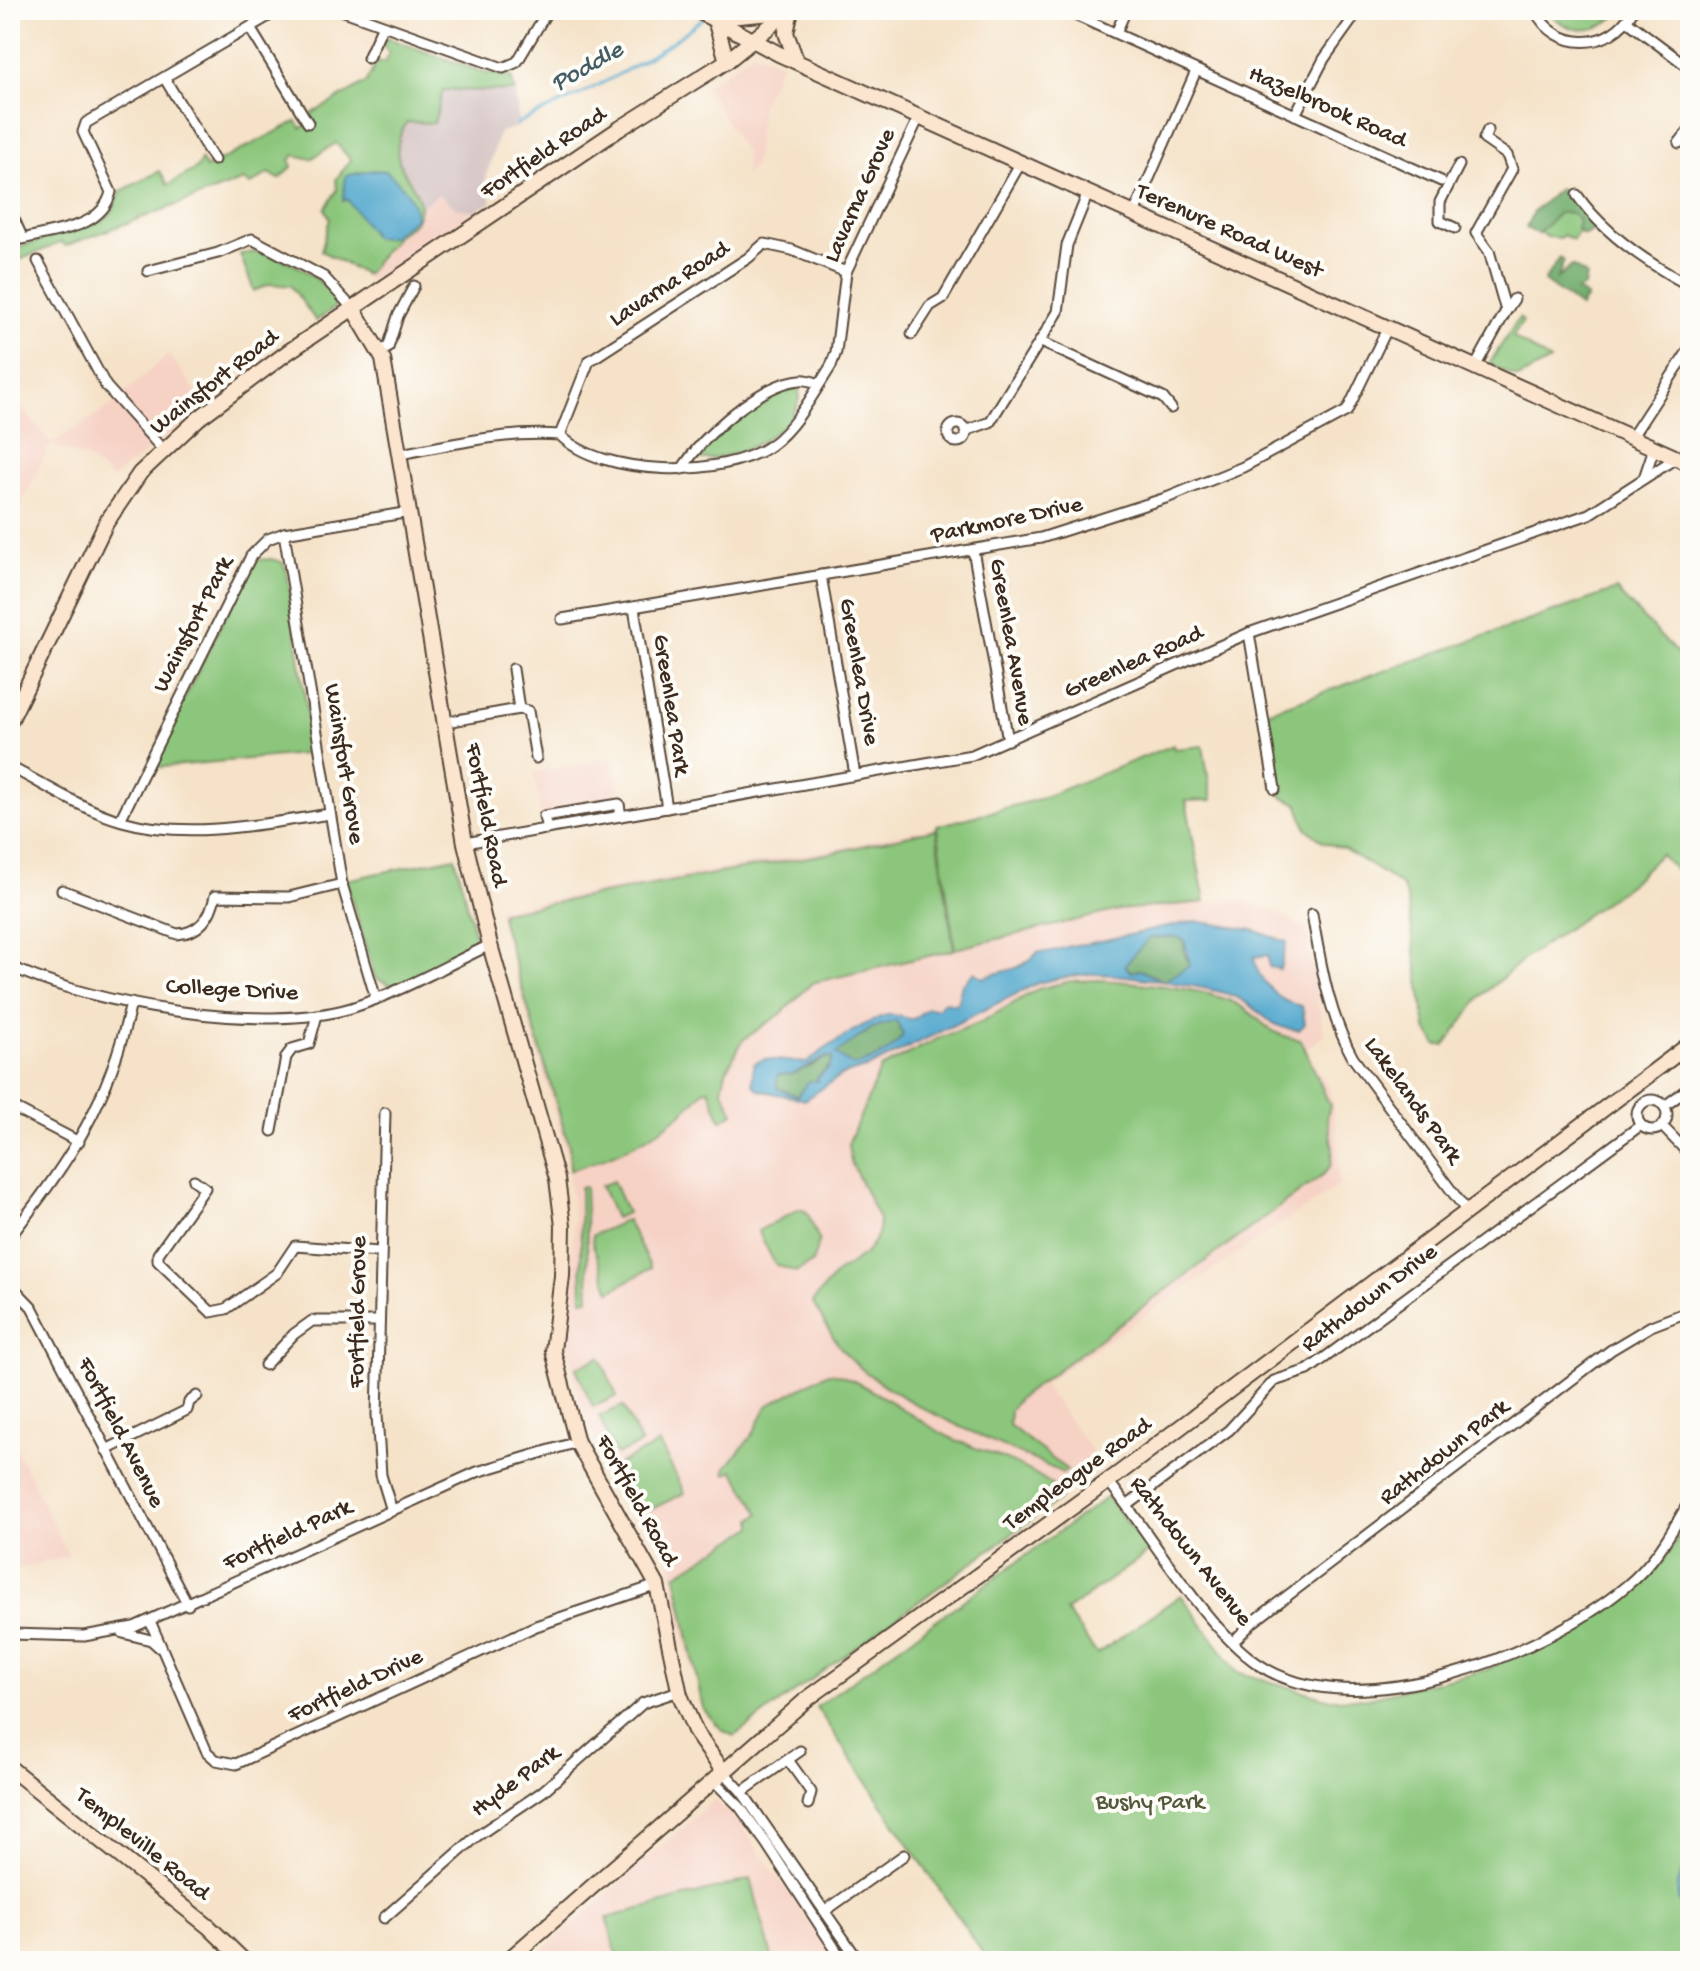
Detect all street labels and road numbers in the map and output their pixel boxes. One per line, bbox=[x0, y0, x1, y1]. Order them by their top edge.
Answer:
street label: Hazelbrook Road bbox=[1243, 60, 1412, 157]
street label: Fortfield Road bbox=[475, 100, 614, 207]
street label: Lavarna Grove bbox=[818, 124, 904, 268]
street label: Terenure Road West bbox=[1129, 177, 1329, 287]
street label: Lavarna Road bbox=[605, 234, 737, 335]
street label: Wainsfort Road bbox=[145, 323, 287, 442]
street label: Parkmore Drive bbox=[928, 491, 1086, 551]
street label: Wainsfort Park bbox=[147, 550, 242, 698]
street label: Greenlea Avenue bbox=[981, 556, 1039, 728]
street label: Greenlea Drive bbox=[831, 596, 885, 748]
street label: Greenlea Road bbox=[1060, 619, 1210, 707]
street label: Greenlea Park bbox=[645, 632, 696, 780]
street label: Wainsfort Grove bbox=[316, 682, 370, 847]
street label: Fortfield Road bbox=[457, 740, 513, 891]
street label: College Drive bbox=[165, 973, 300, 1009]
street label: Lakelands Park bbox=[1356, 1032, 1469, 1172]
street label: Fortfield Grove bbox=[343, 1235, 375, 1389]
street label: Rathdown Drive bbox=[1296, 1238, 1444, 1360]
street label: Fortfield Avenue bbox=[69, 1352, 171, 1514]
street label: Rathdown Park bbox=[1374, 1392, 1517, 1513]
street label: Templeogue Road bbox=[997, 1410, 1159, 1540]
street label: Fortfield Road bbox=[588, 1429, 685, 1573]
street label: Rathdown Avenue bbox=[1122, 1471, 1258, 1633]
street label: Fortfield Park bbox=[218, 1493, 359, 1579]
street label: Fortfield Drive bbox=[283, 1643, 429, 1731]
street label: Hyde Park bbox=[466, 1738, 568, 1825]
street label: Templeville Road bbox=[67, 1781, 217, 1909]

